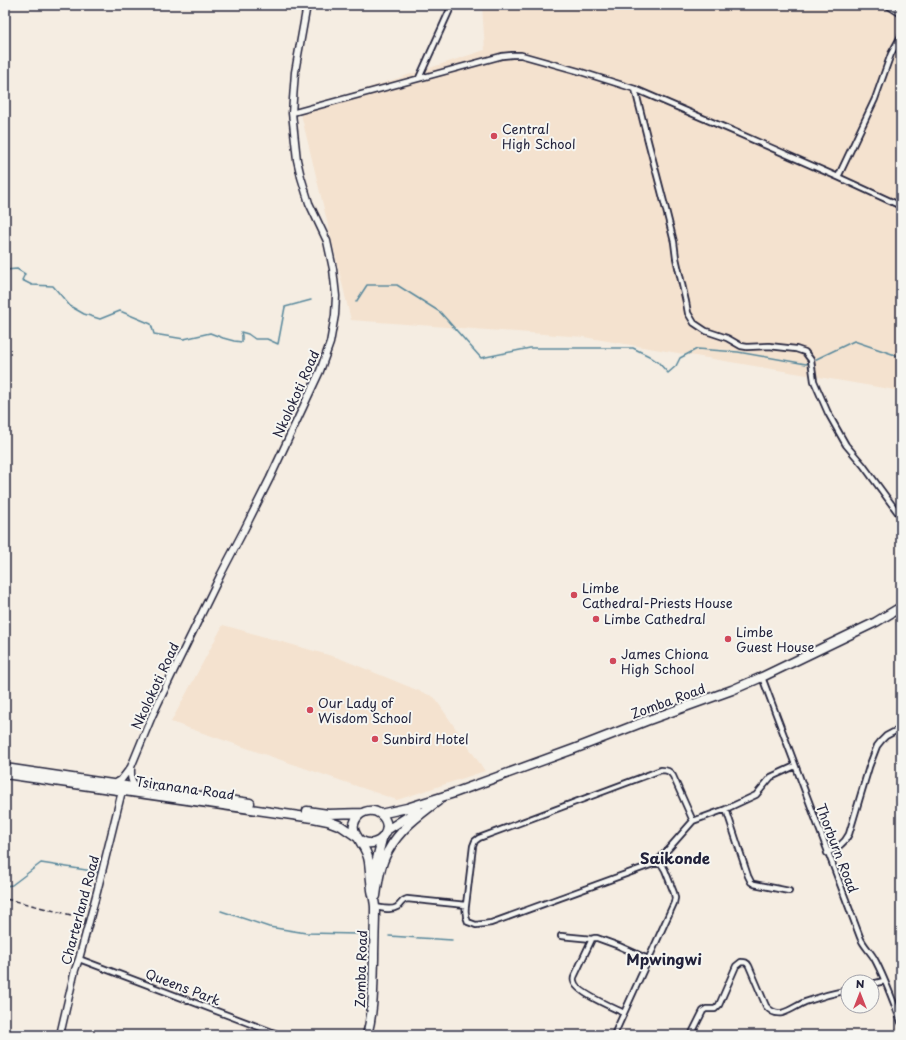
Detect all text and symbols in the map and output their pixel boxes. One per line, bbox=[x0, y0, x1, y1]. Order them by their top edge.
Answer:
place label: Central High School bbox=[502, 119, 575, 153]
marker: Central High School bbox=[489, 131, 499, 141]
street label: Nkolokoti Road bbox=[268, 347, 323, 441]
place label: Limbe Cathedral-Priests House bbox=[582, 578, 733, 612]
marker: Limbe Cathedral-Priests House bbox=[569, 590, 579, 600]
place label: Limbe Cathedral bbox=[604, 609, 706, 628]
marker: Limbe Cathedral bbox=[591, 614, 601, 624]
place label: Limbe Guest House bbox=[736, 622, 815, 656]
marker: Limbe Guest House bbox=[723, 634, 733, 644]
street label: Nkolokoti Road bbox=[126, 639, 183, 732]
place label: James Chiona High School bbox=[621, 644, 710, 678]
marker: James Chiona High School bbox=[608, 656, 618, 666]
street label: Zomba Road bbox=[628, 678, 708, 723]
place label: Our Lady of Wisdom School bbox=[318, 693, 412, 727]
marker: Our Lady of Wisdom School bbox=[305, 705, 315, 715]
place label: Sunbird Hotel bbox=[383, 729, 469, 748]
marker: Sunbird Hotel bbox=[370, 734, 380, 744]
street label: Tsiranana Road bbox=[135, 771, 236, 804]
street label: Thorburn Road bbox=[812, 800, 863, 896]
district label: Saikonde bbox=[640, 846, 710, 869]
street label: Charterland Road bbox=[56, 853, 103, 967]
street label: Zomba Road bbox=[350, 930, 371, 1008]
district label: Mpwingwi bbox=[626, 947, 702, 970]
street label: Queens Park bbox=[143, 963, 224, 1010]
north arrow bbox=[840, 974, 880, 1014]
text: N bbox=[856, 975, 865, 992]

